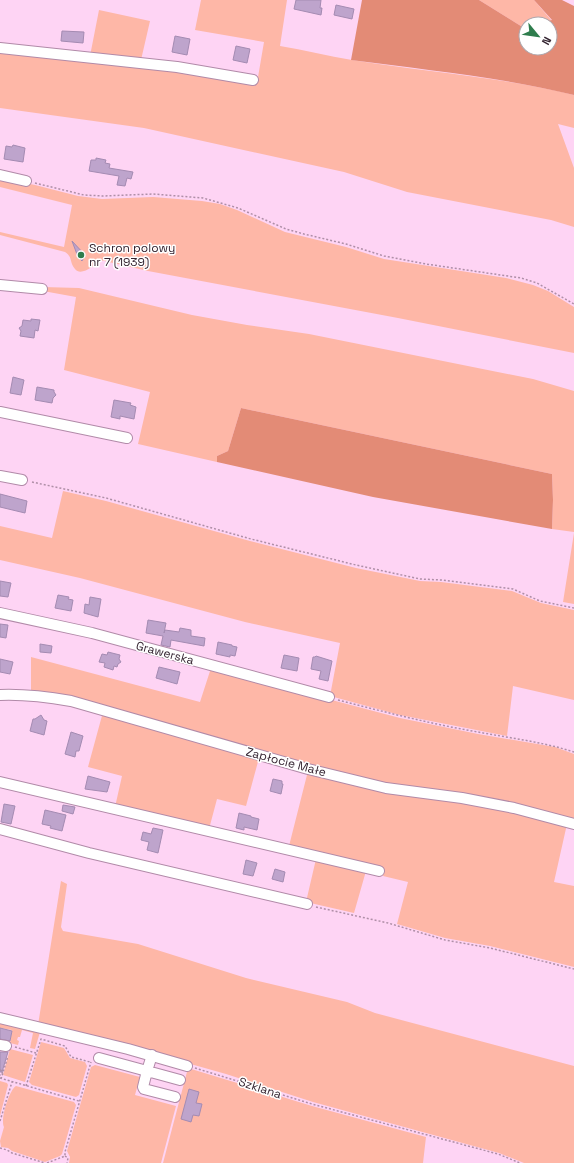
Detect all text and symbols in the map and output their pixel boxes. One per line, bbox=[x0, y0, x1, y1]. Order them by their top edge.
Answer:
north arrow bbox=[518, 16, 558, 56]
text: N bbox=[539, 34, 555, 47]
place label: Schron polowy nr 7 (1939) bbox=[89, 240, 175, 270]
marker: Schron polowy nr 7 (1939) bbox=[76, 250, 86, 260]
street label: Grawerska bbox=[134, 638, 196, 668]
street label: Zapłocie Małe bbox=[244, 744, 328, 780]
street label: Szklana bbox=[237, 1074, 284, 1102]

